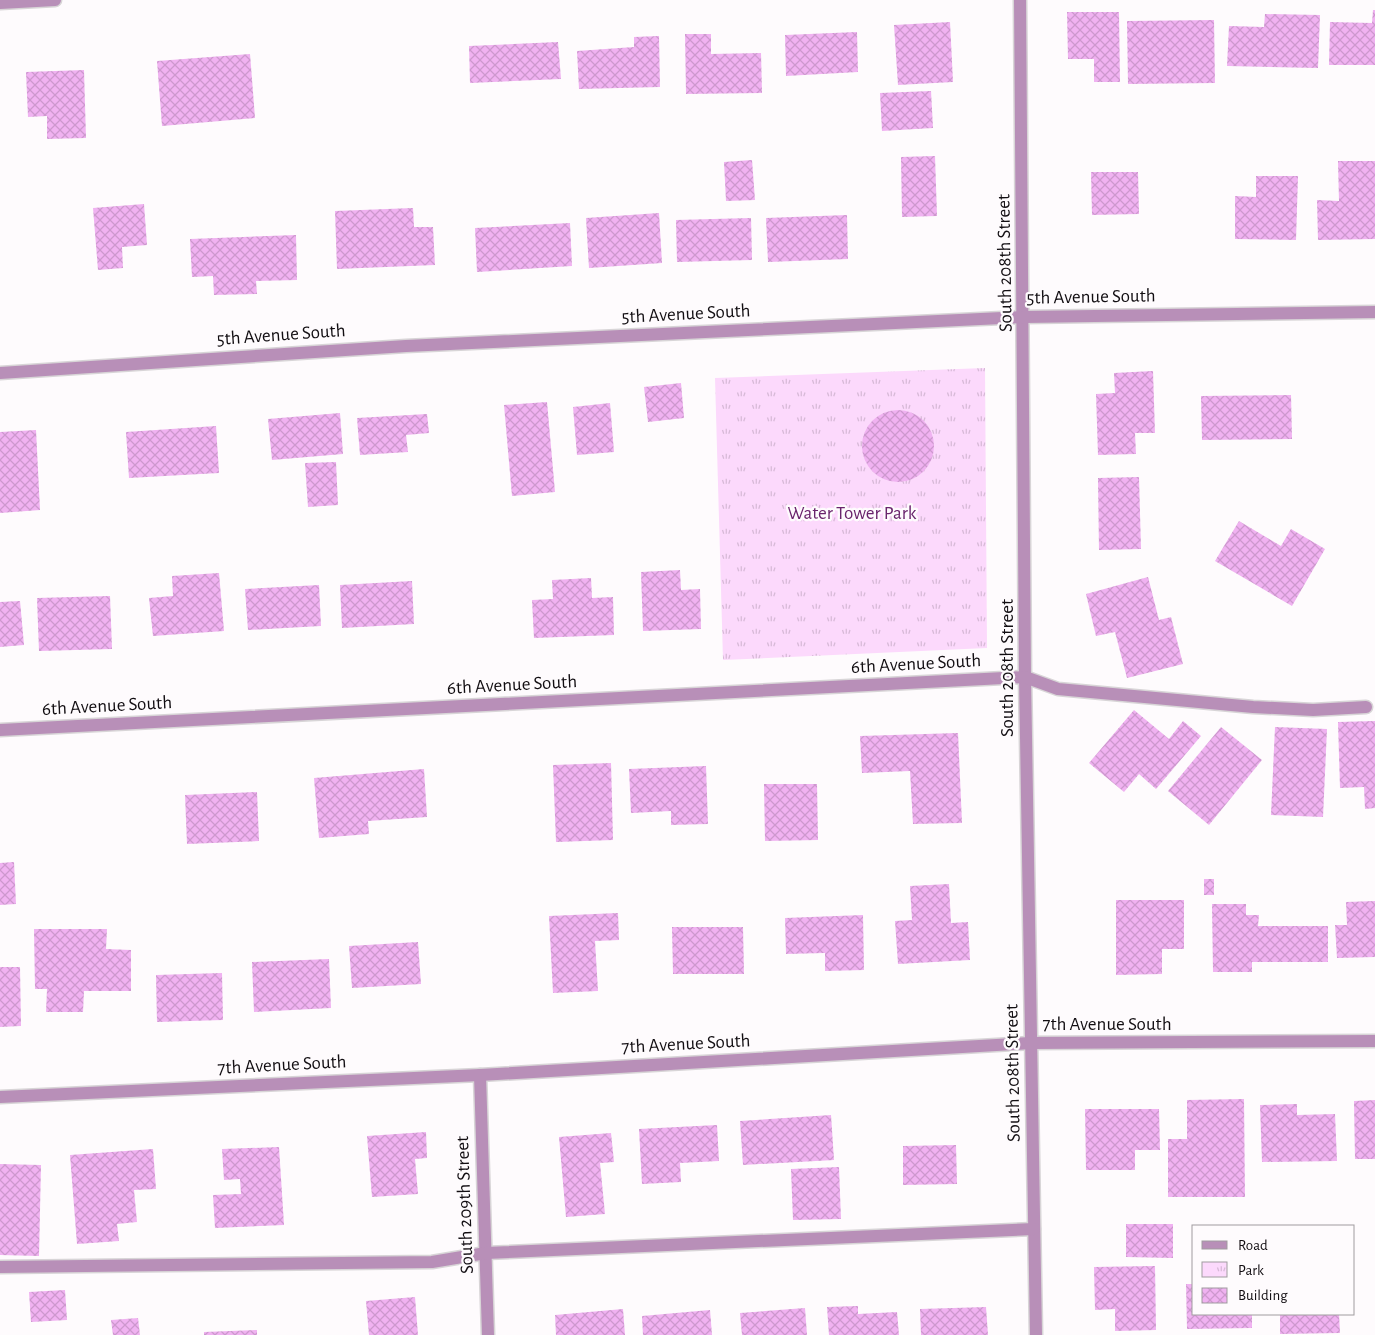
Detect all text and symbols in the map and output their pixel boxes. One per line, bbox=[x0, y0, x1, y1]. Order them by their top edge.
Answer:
street label: South 208th Street bbox=[994, 194, 1016, 332]
street label: 5th Avenue South bbox=[1026, 286, 1156, 308]
street label: 5th Avenue South bbox=[621, 301, 751, 327]
street label: 5th Avenue South bbox=[216, 321, 346, 349]
park label: Water Tower Park bbox=[787, 504, 917, 523]
street label: South 208th Street bbox=[998, 599, 1017, 737]
street label: 6th Avenue South bbox=[851, 651, 981, 677]
street label: 6th Avenue South bbox=[447, 672, 577, 698]
street label: 6th Avenue South bbox=[42, 693, 172, 719]
street label: South 208th Street bbox=[1002, 1004, 1024, 1142]
street label: 7th Avenue South bbox=[1042, 1015, 1172, 1034]
street label: 7th Avenue South bbox=[621, 1031, 751, 1057]
street label: 7th Avenue South bbox=[217, 1052, 347, 1078]
street label: South 209th Street bbox=[453, 1136, 477, 1274]
legend bbox=[1192, 1225, 1355, 1315]
text: Road bbox=[1238, 1238, 1268, 1253]
text: Park bbox=[1238, 1263, 1264, 1278]
text: Building bbox=[1238, 1288, 1288, 1303]

